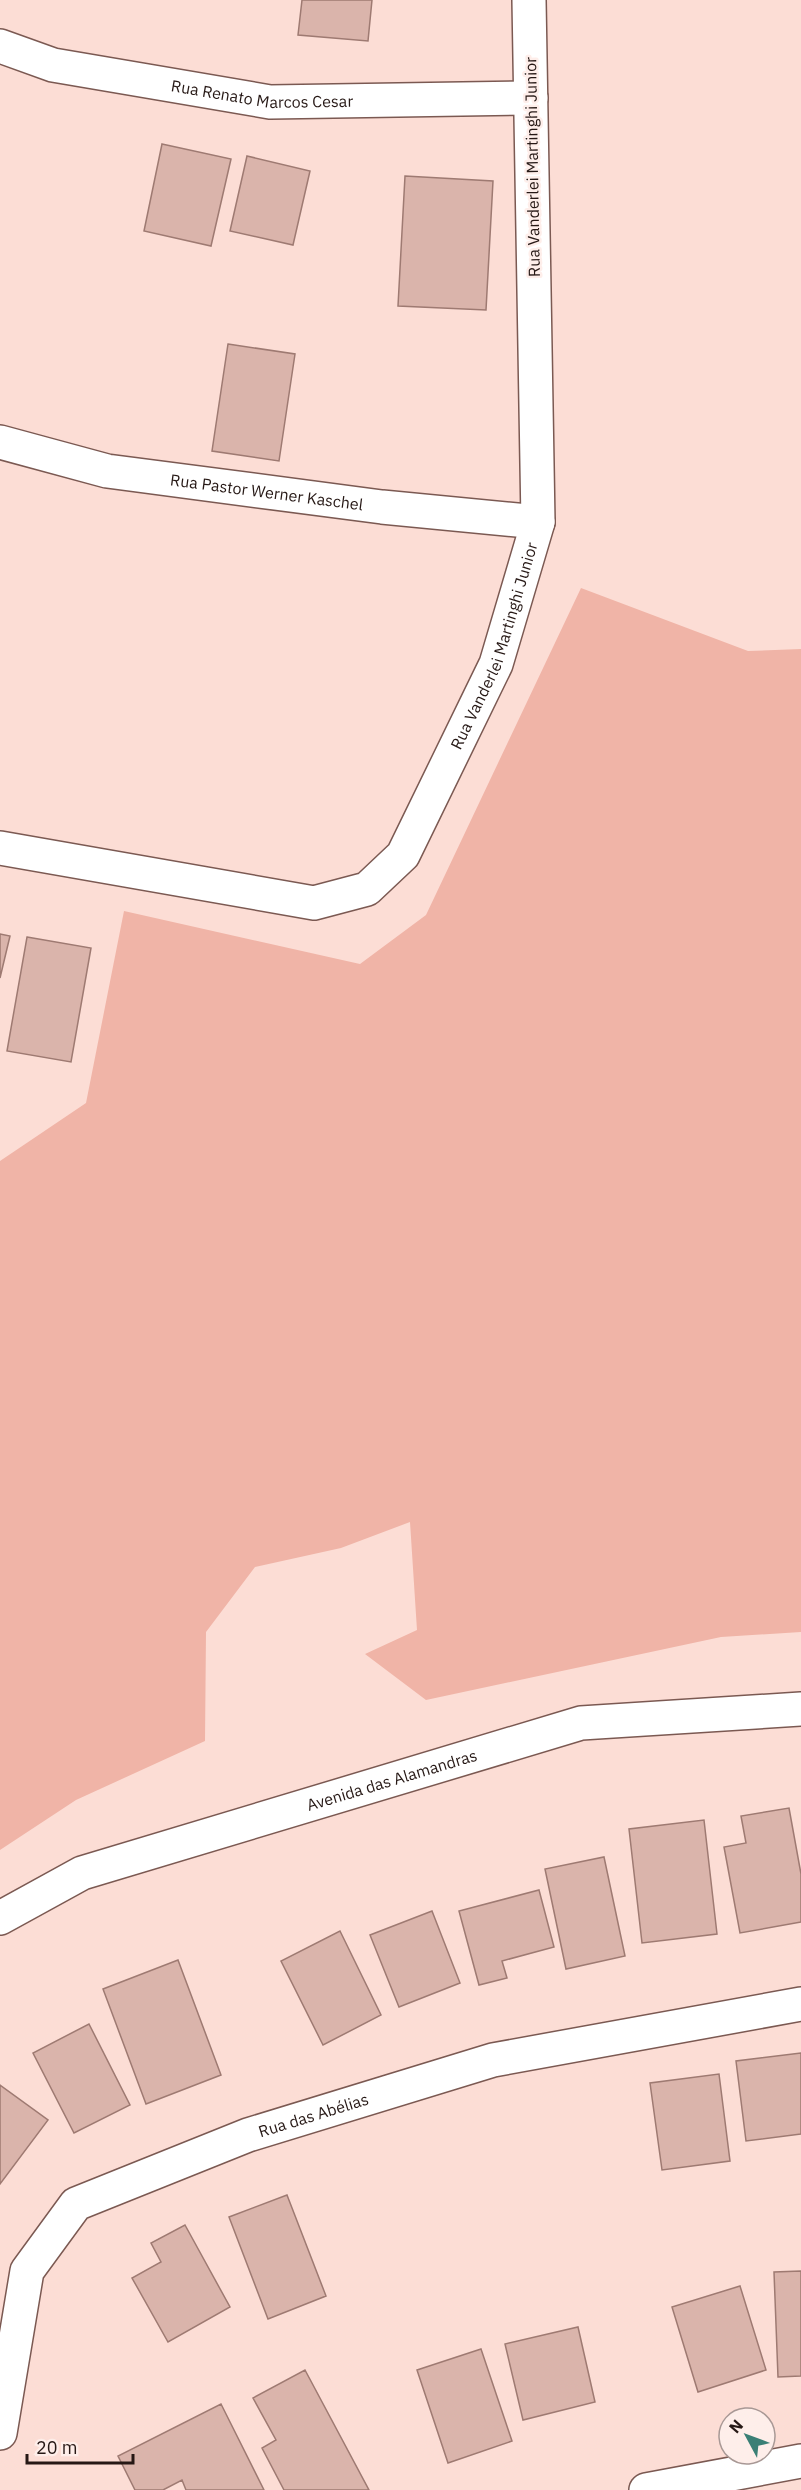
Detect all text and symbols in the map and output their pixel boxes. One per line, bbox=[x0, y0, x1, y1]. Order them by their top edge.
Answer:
street label: Rua Vanderlei Martinghi Junior bbox=[520, 57, 544, 277]
street label: Rua Renato Marcos Cesar bbox=[170, 75, 353, 112]
street label: Rua Pastor Werner Kaschel bbox=[169, 469, 364, 514]
street label: Rua Vanderlei Martinghi Junior bbox=[446, 540, 542, 753]
street label: Avenida das Alamandras bbox=[304, 1745, 479, 1815]
street label: Rua das Abélias bbox=[256, 2089, 371, 2141]
north arrow bbox=[717, 2406, 777, 2466]
text: N bbox=[724, 2415, 747, 2437]
scale bar bbox=[27, 2427, 134, 2465]
text: 20 m bbox=[36, 2436, 78, 2459]

